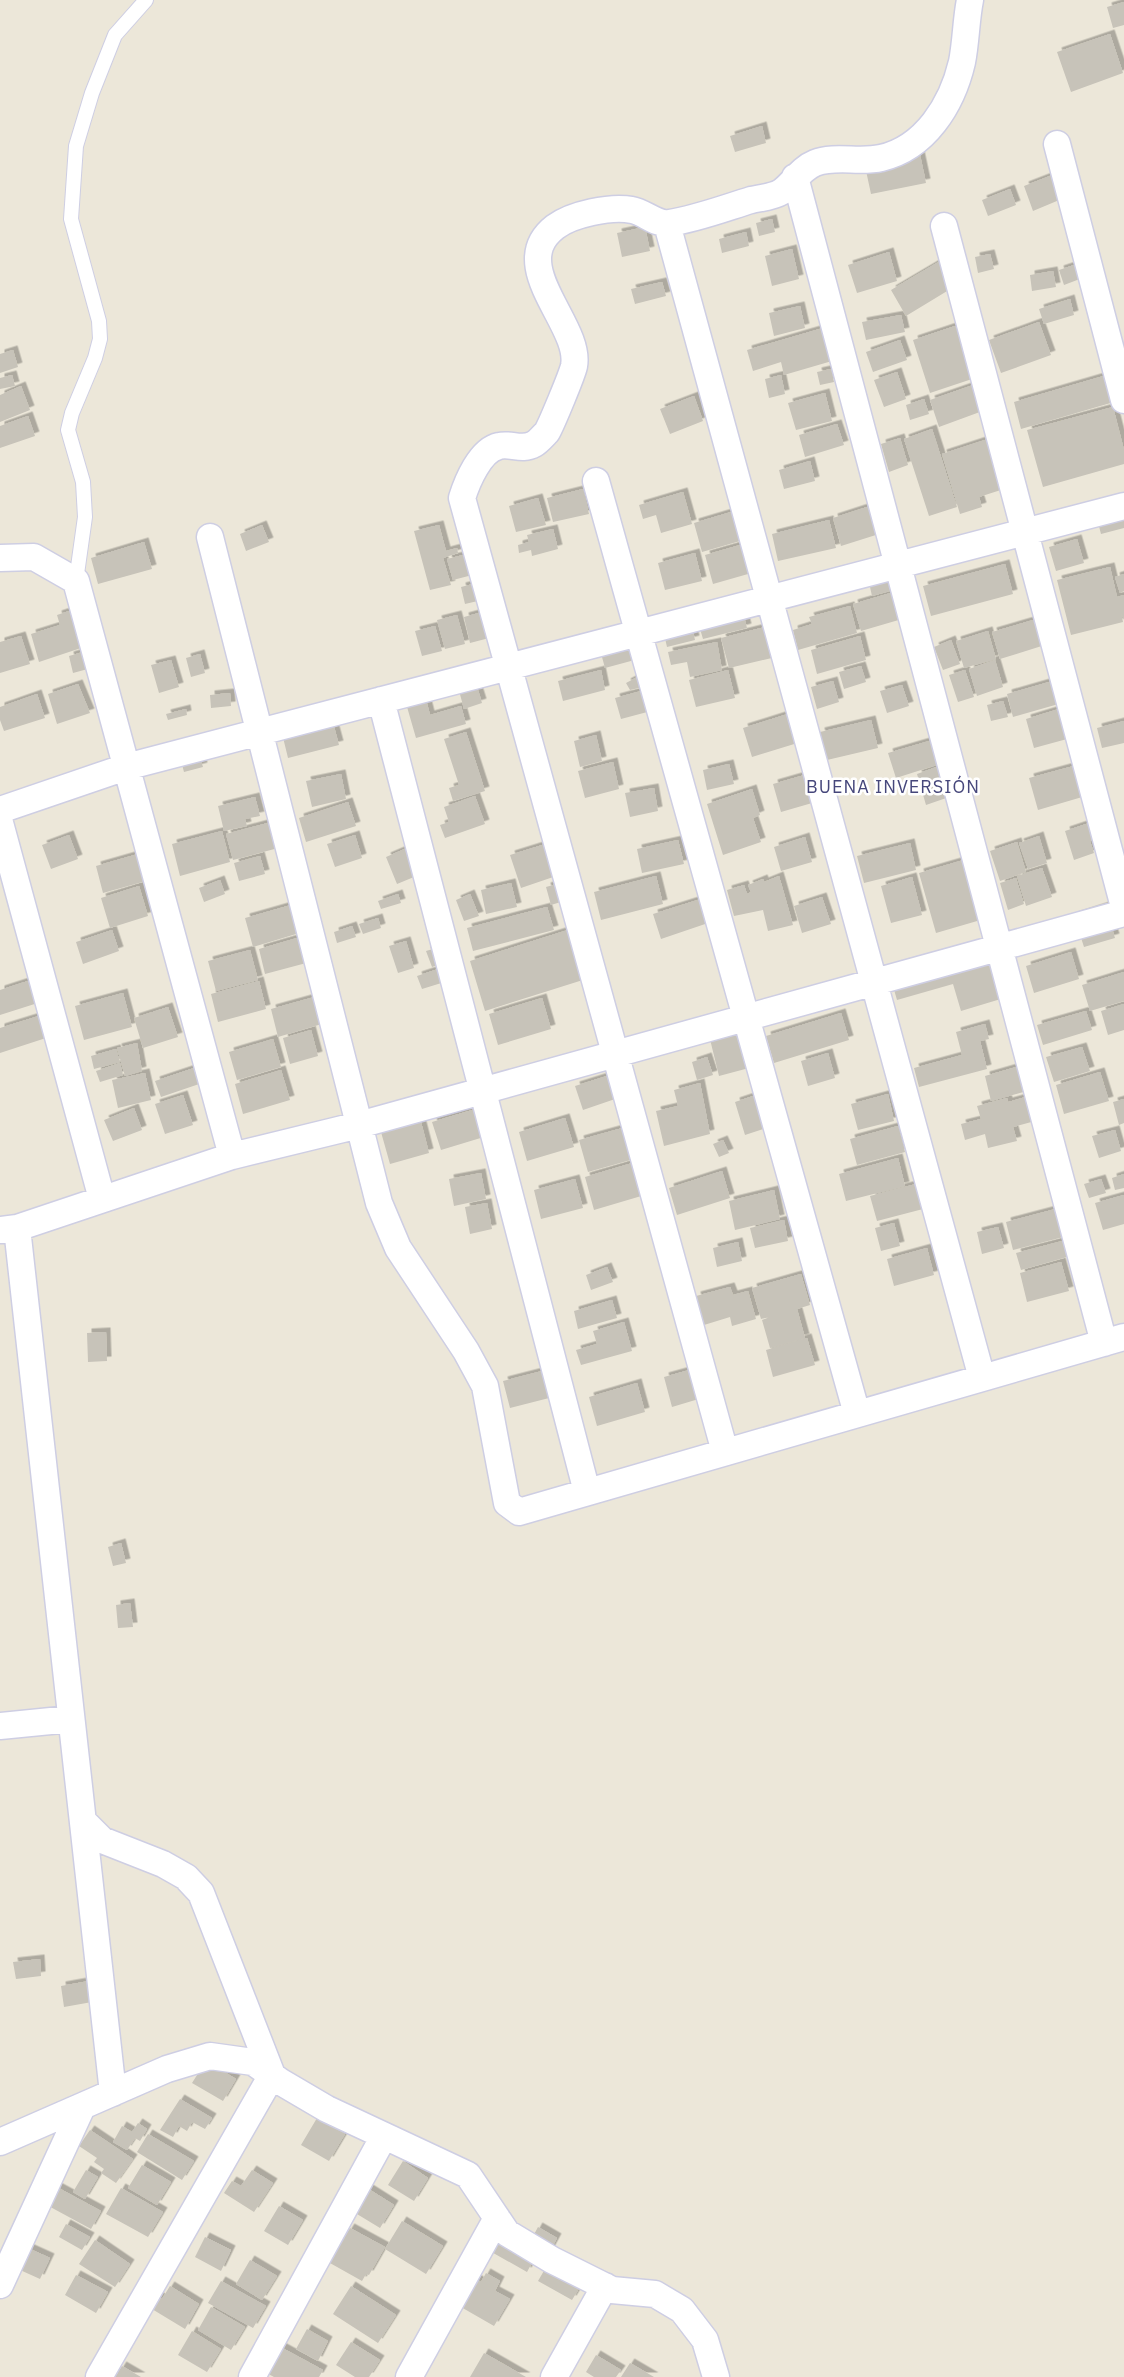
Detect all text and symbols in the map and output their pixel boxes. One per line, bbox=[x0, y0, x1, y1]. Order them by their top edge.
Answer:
district label: BUENA INVERSIÓN bbox=[806, 775, 980, 798]

